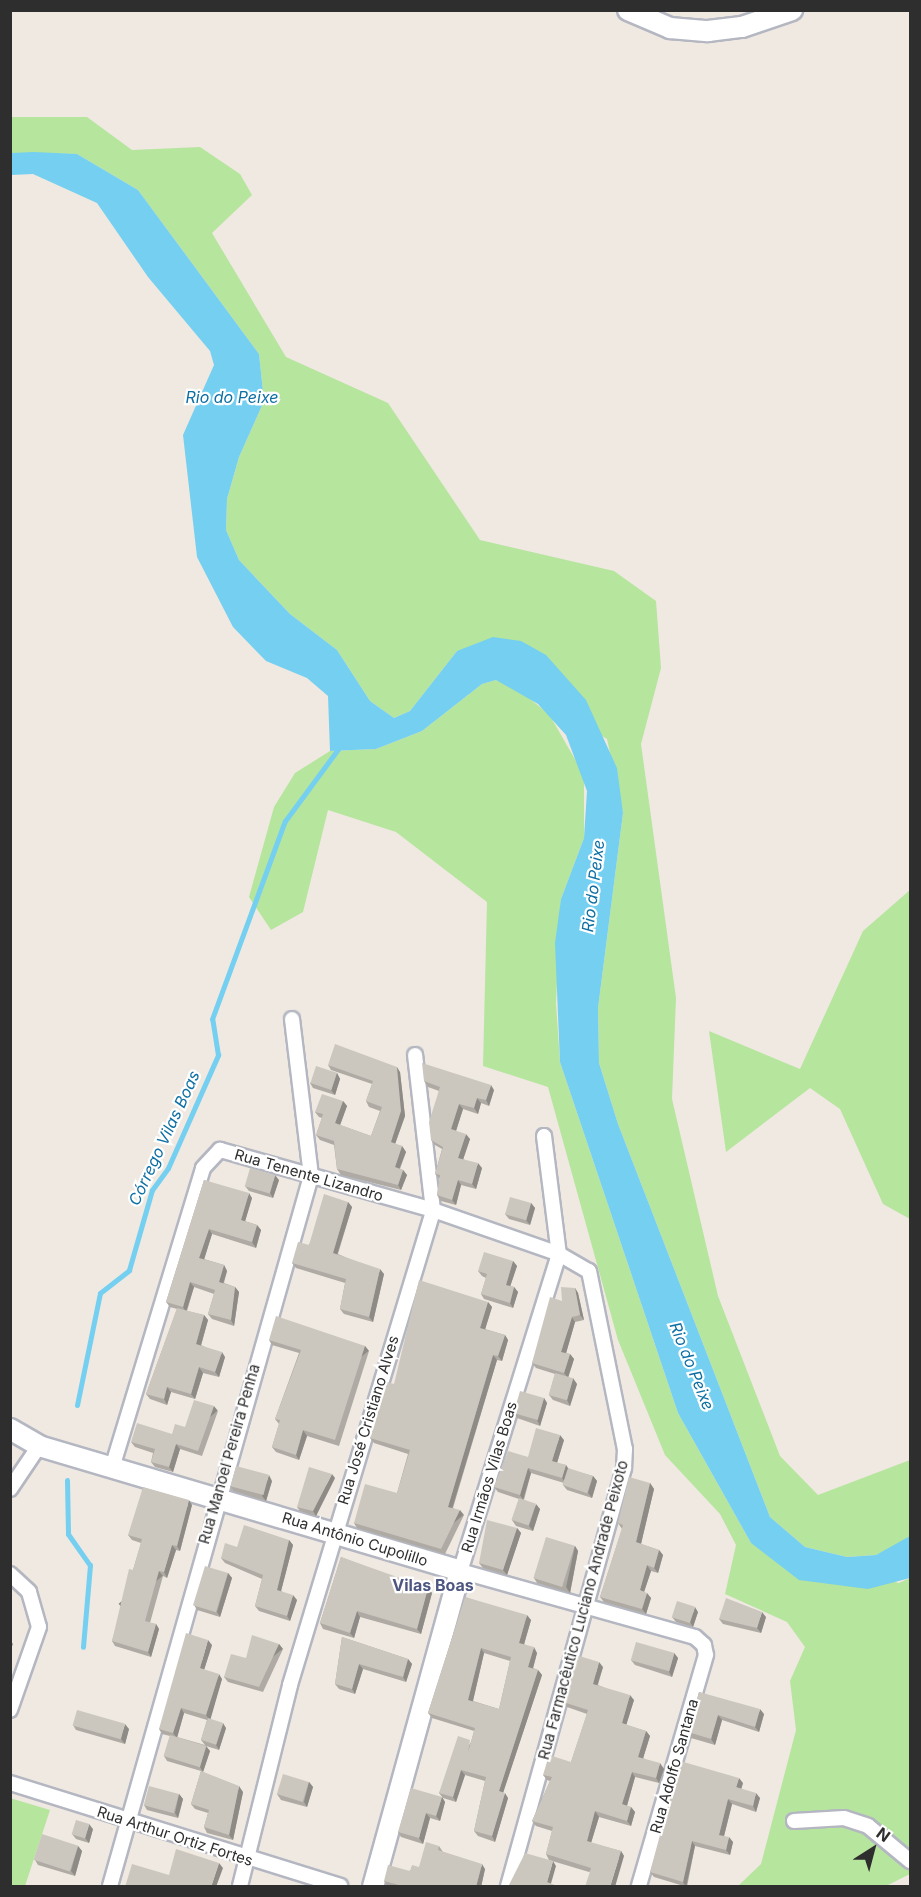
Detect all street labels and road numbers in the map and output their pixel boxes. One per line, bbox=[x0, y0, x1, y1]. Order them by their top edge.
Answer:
street label: Rua Tenente Lizandro bbox=[233, 1145, 385, 1205]
street label: Rua José Cristiano Alves bbox=[334, 1333, 402, 1507]
street label: Rua Manoel Pereira Penha bbox=[195, 1362, 263, 1546]
street label: Rua Irmãos Vilas Boas bbox=[457, 1399, 521, 1555]
street label: Rua Farmacêutico Luciano Andrade Peixoto bbox=[534, 1458, 632, 1762]
street label: Rua Antônio Cupolillo bbox=[280, 1508, 430, 1570]
street label: Rua Adolfo Santana bbox=[646, 1697, 702, 1835]
street label: Rua Arthur Ortiz Fortes bbox=[95, 1802, 255, 1870]

